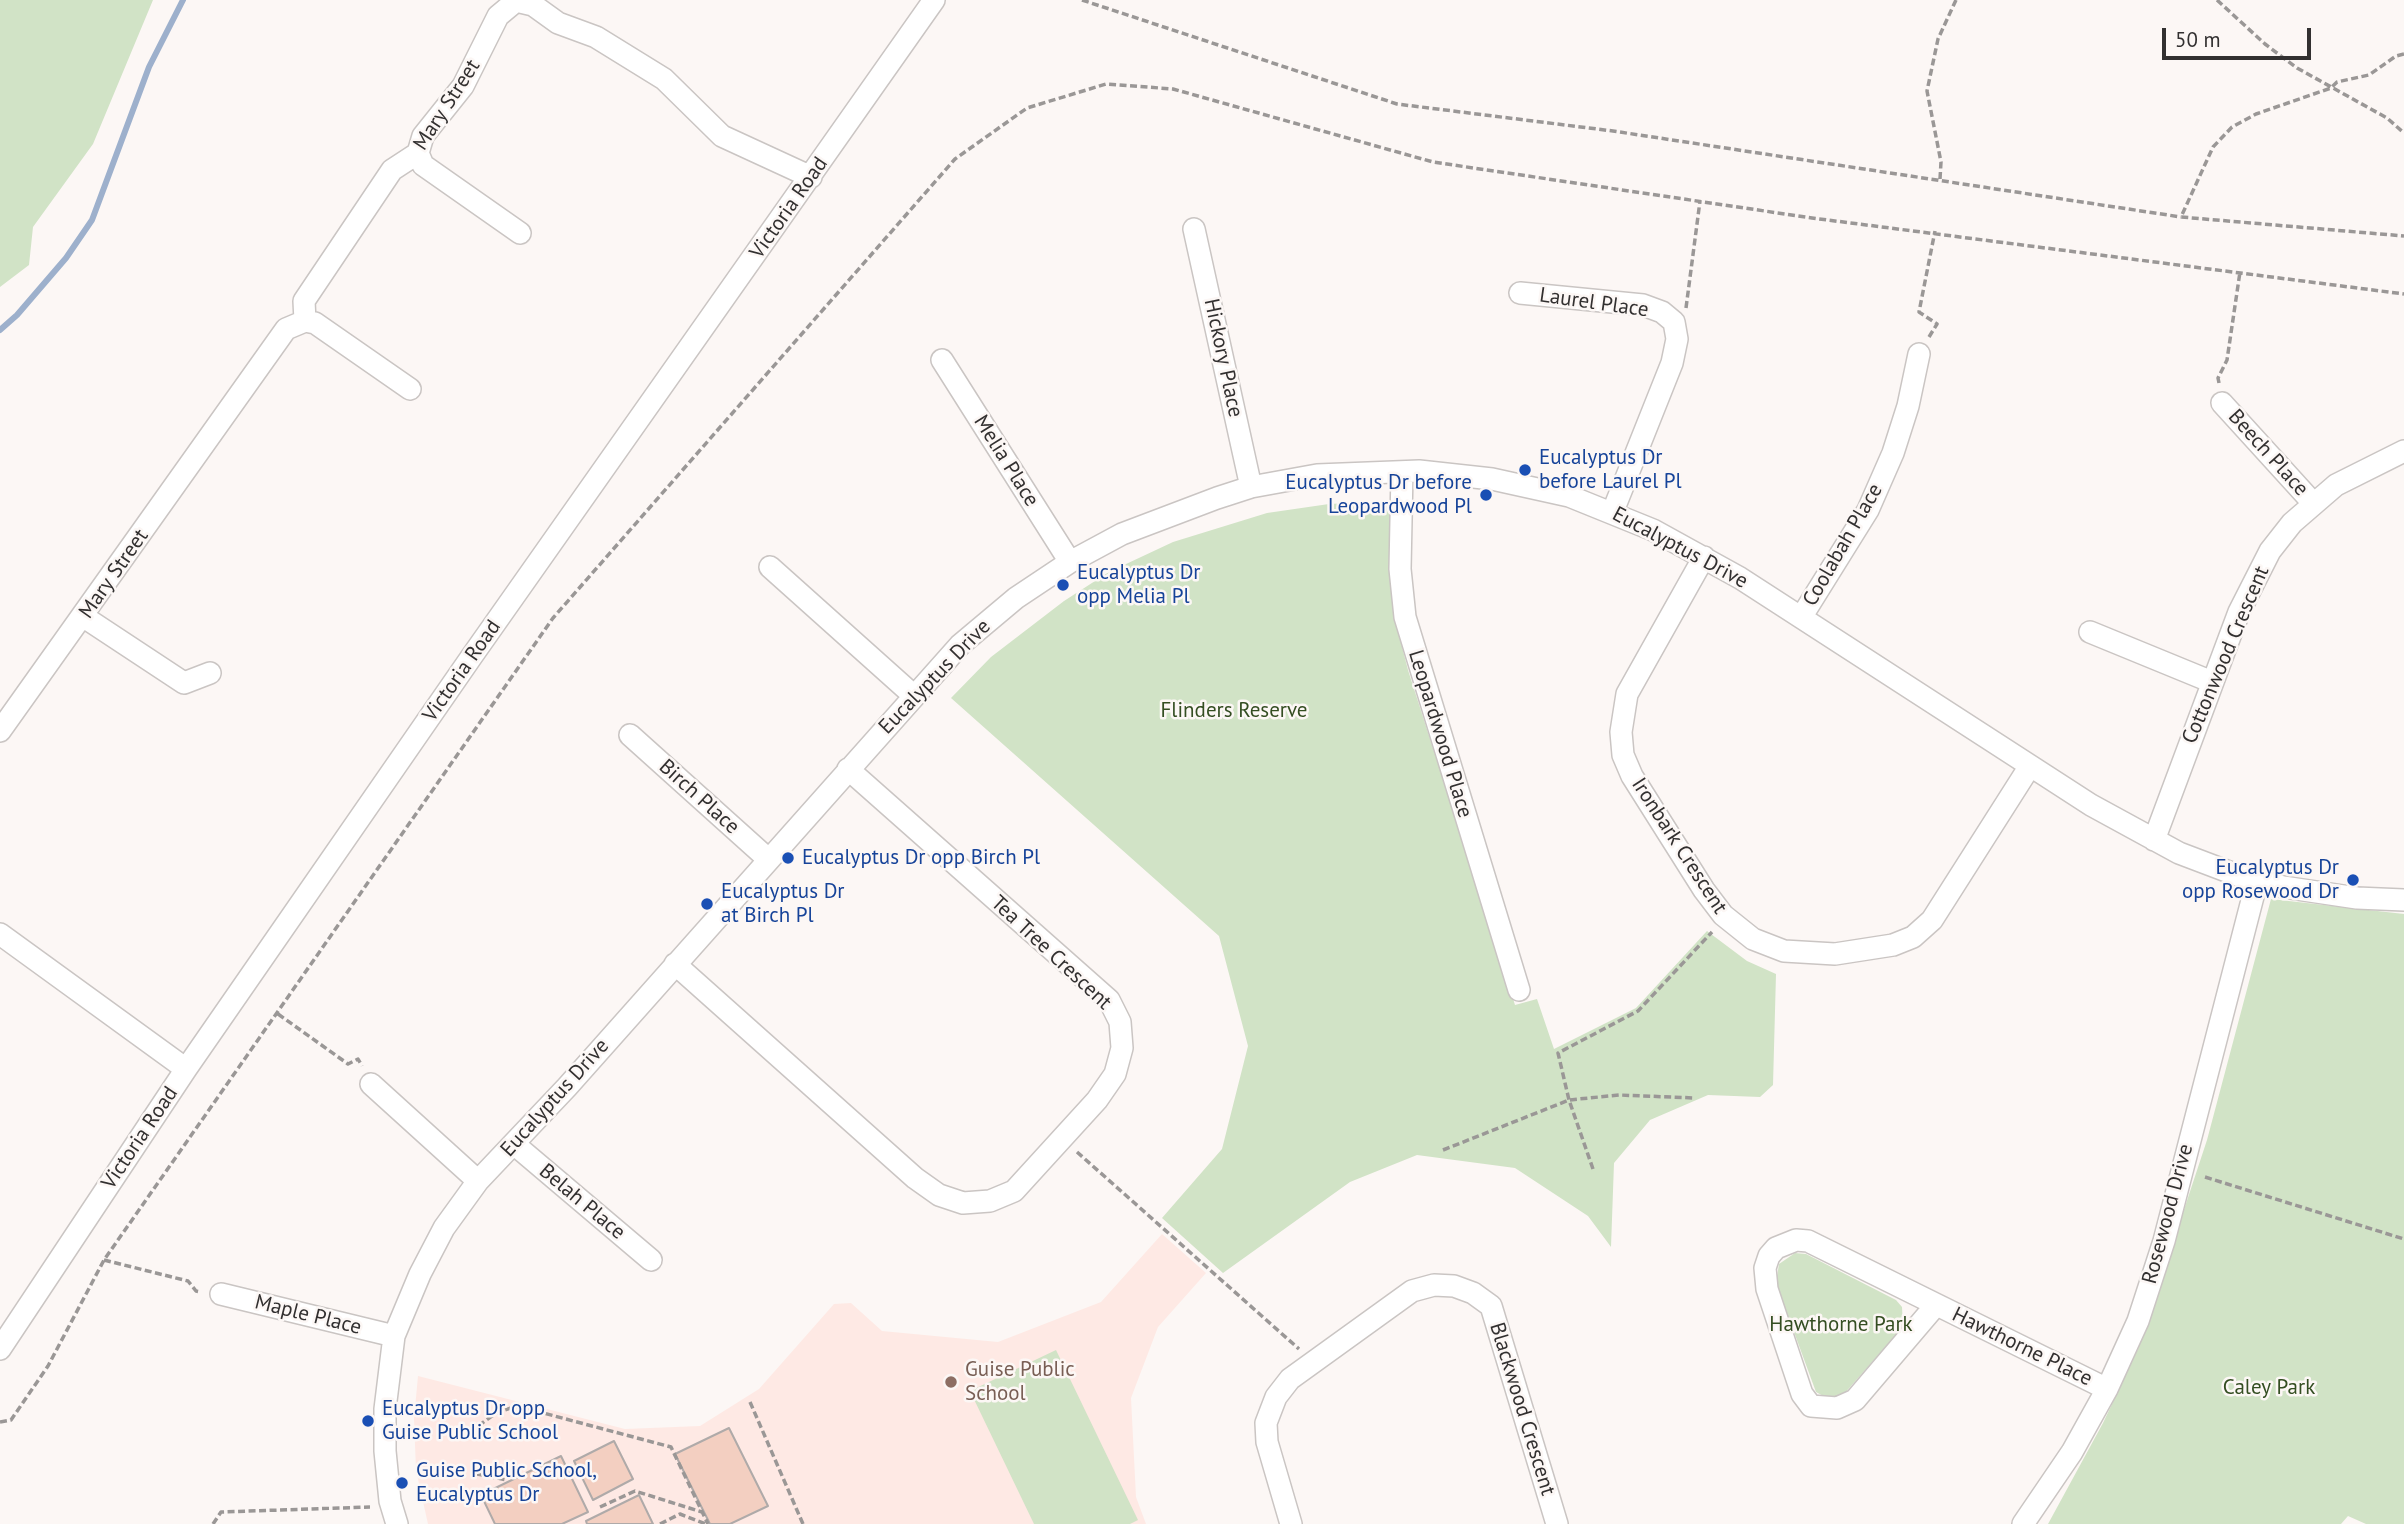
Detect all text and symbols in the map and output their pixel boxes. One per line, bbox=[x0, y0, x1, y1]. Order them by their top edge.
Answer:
scale bar bbox=[2166, 14, 2315, 58]
text: 50 m bbox=[2175, 26, 2221, 53]
street label: Mary Street bbox=[408, 55, 486, 155]
street label: Victoria Road bbox=[745, 152, 833, 264]
street label: Laurel Place bbox=[1538, 283, 1650, 323]
street label: Hickory Place bbox=[1198, 296, 1248, 420]
street label: Beech Place bbox=[2223, 405, 2313, 501]
street label: Melia Place bbox=[968, 411, 1044, 511]
place label: Eucalyptus Dr before Laurel Pl bbox=[1539, 445, 1682, 495]
marker: Eucalyptus Dr before Laurel Pl bbox=[1517, 462, 1533, 478]
place label: Eucalyptus Dr before Leopardwood Pl bbox=[1285, 470, 1472, 520]
street label: Coolabah Place bbox=[1798, 479, 1888, 611]
marker: Eucalyptus Dr before Leopardwood Pl bbox=[1478, 487, 1494, 503]
street label: Eucalyptus Drive bbox=[1608, 502, 1752, 594]
street label: Mary Street bbox=[74, 525, 154, 623]
place label: Eucalyptus Dr opp Melia Pl bbox=[1077, 560, 1201, 610]
street label: Cottonwood Crescent bbox=[2177, 562, 2275, 748]
marker: Eucalyptus Dr opp Melia Pl bbox=[1055, 577, 1071, 593]
street label: Eucalyptus Drive bbox=[874, 614, 996, 740]
street label: Victoria Road bbox=[418, 615, 506, 727]
street label: Leopardwood Place bbox=[1403, 647, 1477, 821]
park label: Flinders Reserve bbox=[1160, 698, 1308, 724]
street label: Birch Place bbox=[654, 754, 744, 840]
street label: Ironbark Crescent bbox=[1626, 773, 1732, 919]
place label: Eucalyptus Dr opp Birch Pl bbox=[802, 845, 1040, 871]
marker: Eucalyptus Dr opp Birch Pl bbox=[780, 850, 796, 866]
place label: Eucalyptus Dr opp Rosewood Dr bbox=[2182, 855, 2339, 905]
marker: Eucalyptus Dr opp Rosewood Dr bbox=[2345, 872, 2361, 888]
place label: Eucalyptus Dr at Birch Pl bbox=[721, 879, 845, 929]
street label: Tea Tree Crescent bbox=[986, 891, 1116, 1015]
marker: Eucalyptus Dr at Birch Pl bbox=[699, 896, 715, 912]
street label: Eucalyptus Drive bbox=[496, 1034, 614, 1162]
street label: Victoria Road bbox=[96, 1082, 184, 1194]
street label: Rosewood Drive bbox=[2137, 1141, 2199, 1287]
street label: Belah Place bbox=[534, 1159, 630, 1245]
street label: Maple Place bbox=[252, 1290, 364, 1340]
street label: Hawthorne Place bbox=[1948, 1302, 2096, 1392]
park label: Hawthorne Park bbox=[1769, 1312, 1913, 1338]
street label: Blackwood Crescent bbox=[1484, 1319, 1560, 1499]
place label: Guise Public School bbox=[965, 1357, 1075, 1407]
marker: Guise Public School bbox=[943, 1374, 959, 1390]
park label: Caley Park bbox=[2223, 1375, 2315, 1401]
place label: Eucalyptus Dr opp Guise Public School bbox=[382, 1396, 558, 1446]
marker: Eucalyptus Dr opp Guise Public School bbox=[360, 1413, 376, 1429]
place label: Guise Public School, Eucalyptus Dr bbox=[416, 1458, 597, 1508]
marker: Guise Public School, Eucalyptus Dr bbox=[394, 1475, 410, 1491]

